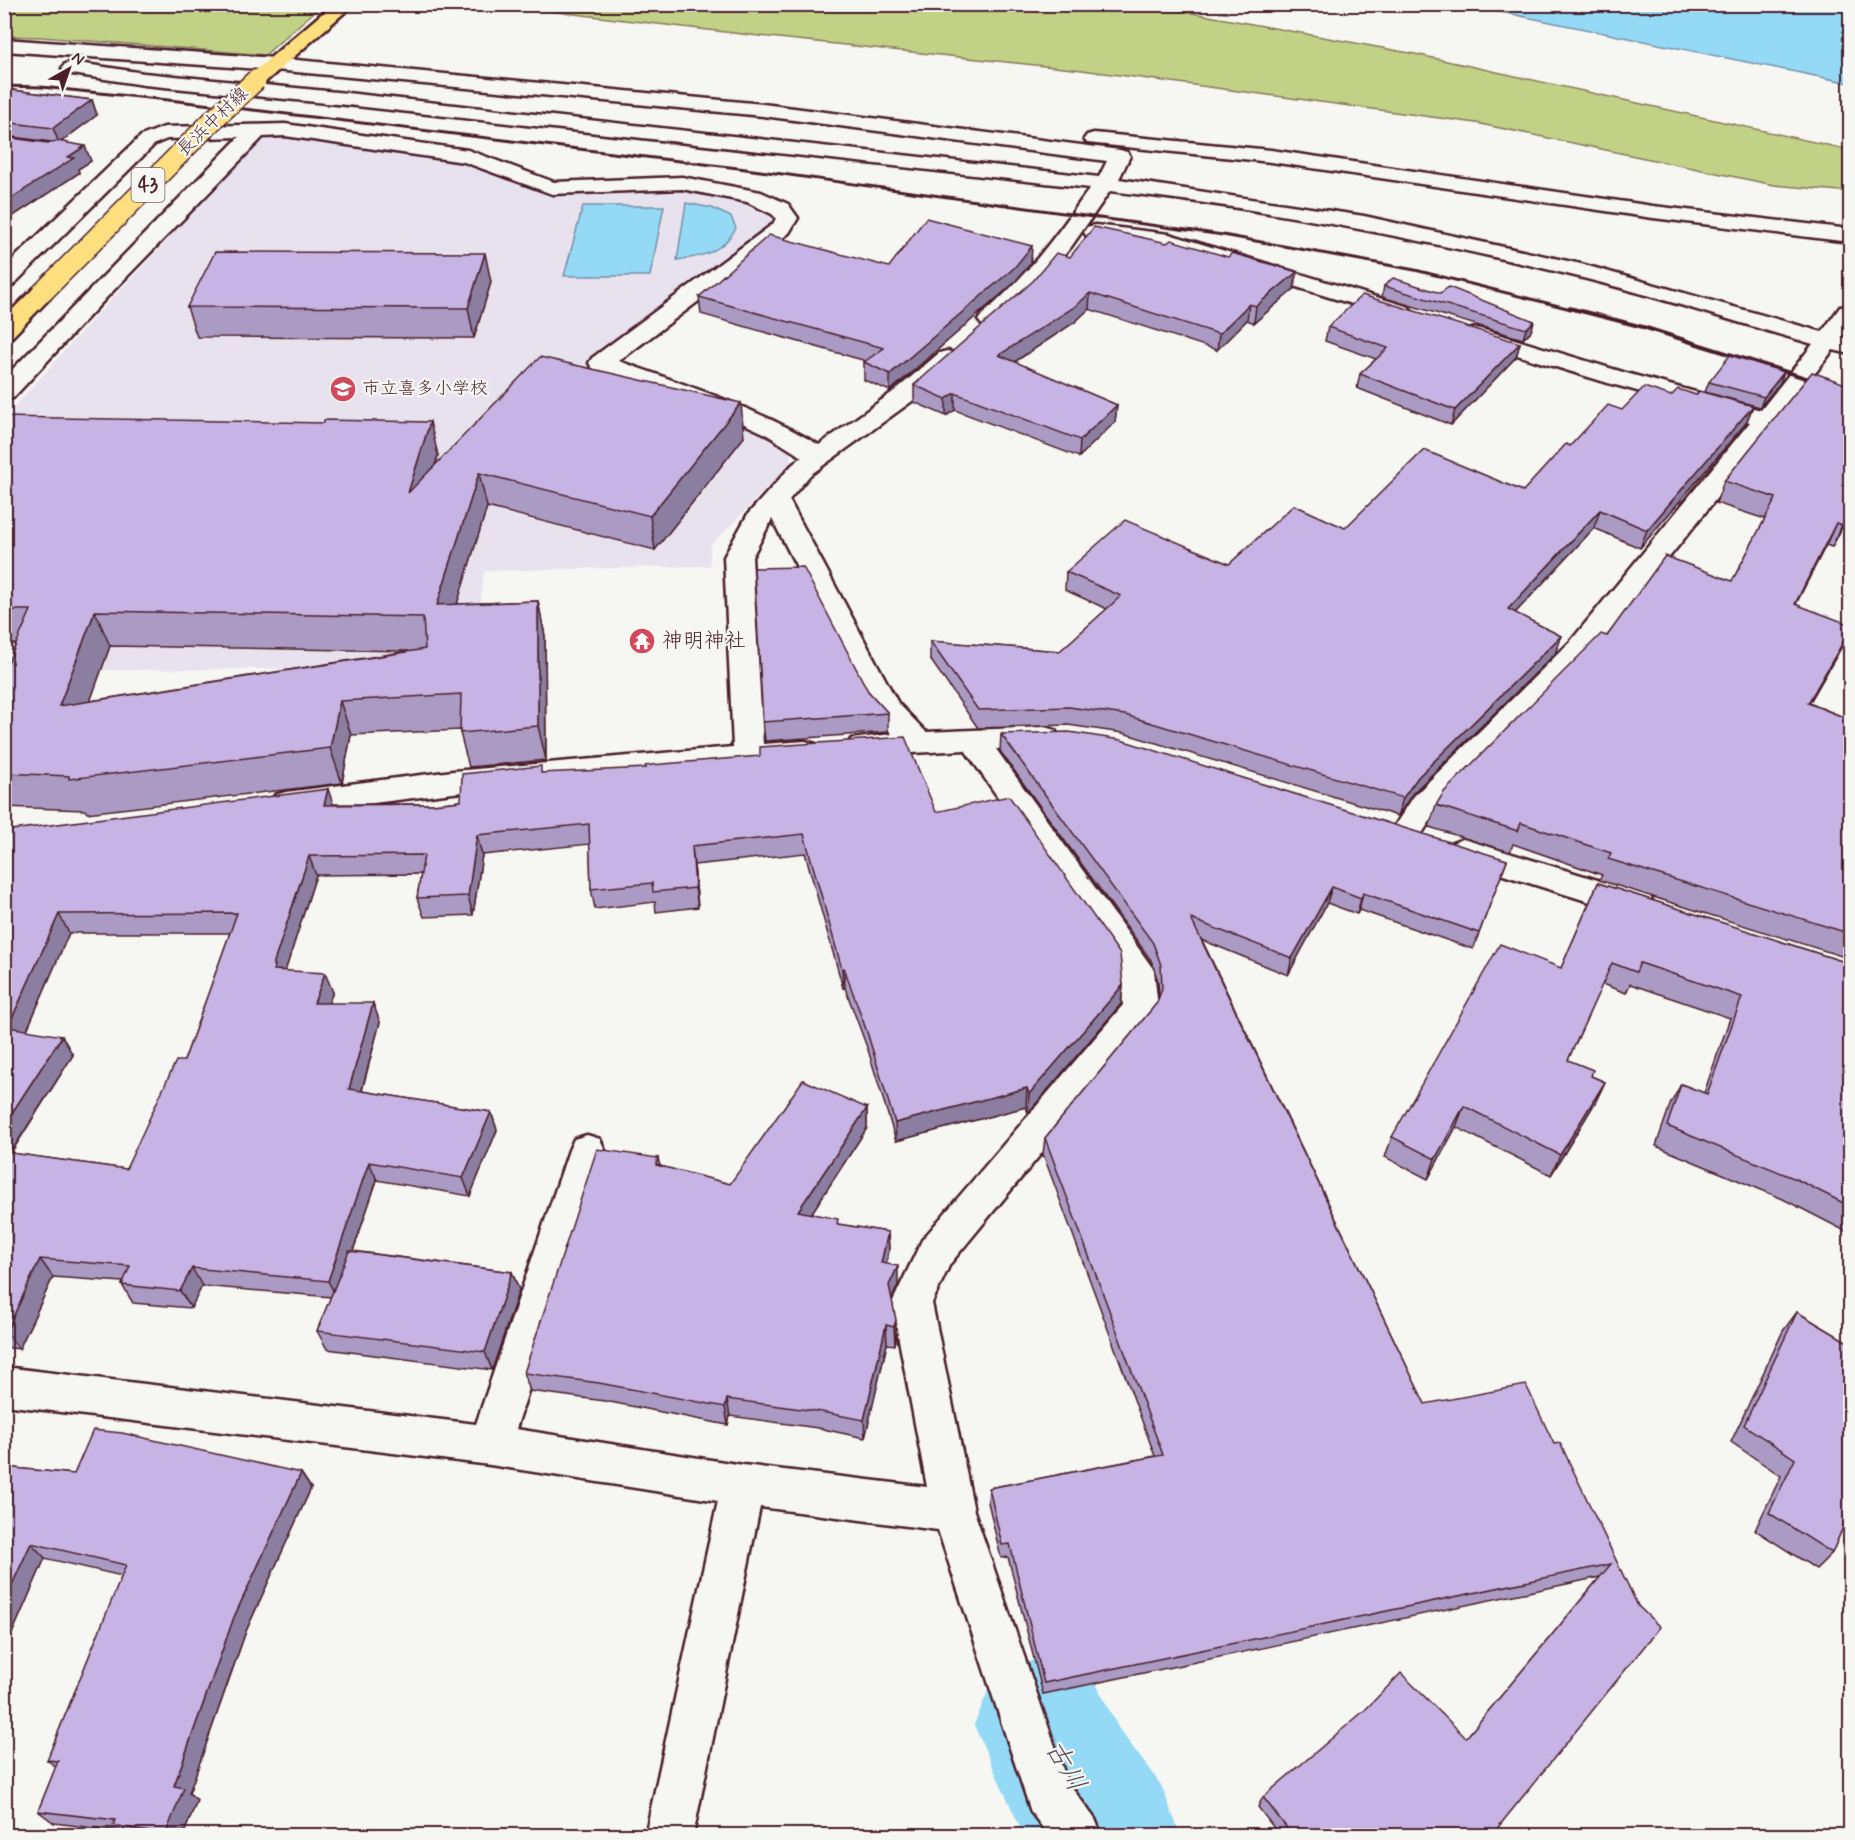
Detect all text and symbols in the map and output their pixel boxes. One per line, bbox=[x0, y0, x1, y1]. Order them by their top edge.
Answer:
north arrow bbox=[39, 39, 99, 99]
text: N bbox=[67, 47, 89, 70]
street label: 長浜中村線 bbox=[172, 82, 254, 162]
road number: 43 bbox=[132, 168, 164, 202]
school or university icon: 市立喜多小学校 bbox=[328, 374, 358, 404]
place label: 市立喜多小学校 bbox=[362, 377, 488, 401]
temple icon: 神明神社 bbox=[627, 626, 657, 656]
place label: 神明神社 bbox=[662, 627, 746, 655]
water label: 古川 bbox=[1037, 1734, 1093, 1798]

